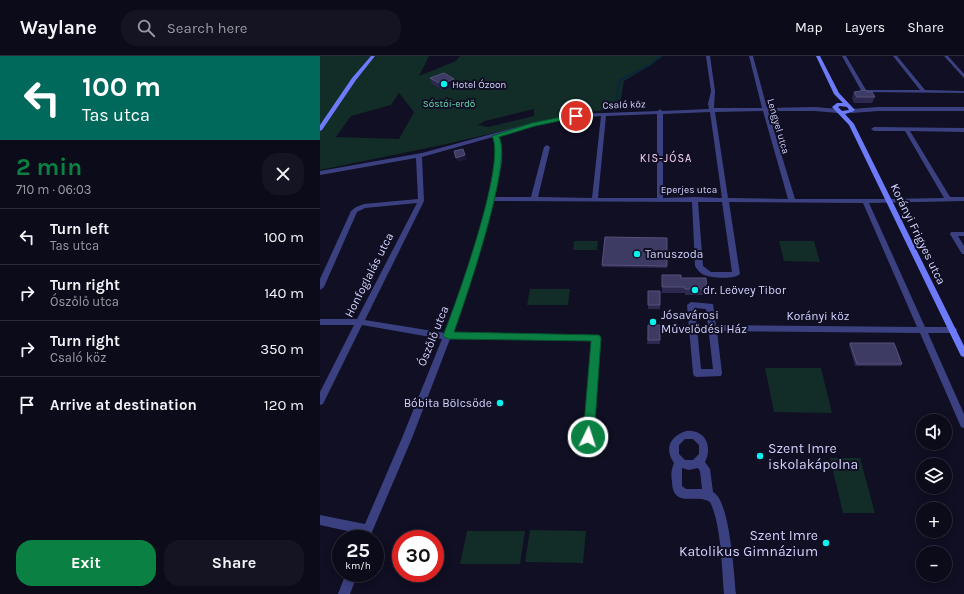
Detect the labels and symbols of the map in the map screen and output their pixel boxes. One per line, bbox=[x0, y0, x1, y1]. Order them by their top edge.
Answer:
marker: Hotel Ózoon bbox=[439, 79, 449, 89]
place label: Hotel Ózoon bbox=[452, 79, 506, 91]
street label: Lengyel utca bbox=[764, 97, 792, 155]
park label: Sóstói-erdő bbox=[423, 98, 475, 110]
street label: Csaló köz bbox=[602, 98, 646, 112]
pin bbox=[559, 99, 593, 133]
district label: KIS-JÓSA bbox=[640, 150, 692, 165]
street label: Korányi Frigyes utca bbox=[887, 181, 949, 287]
street label: Eperjes utca bbox=[661, 184, 717, 196]
street label: Honfoglalás utca bbox=[342, 230, 396, 320]
place label: Tanuszoda bbox=[645, 247, 703, 261]
marker: Tanuszoda bbox=[632, 249, 642, 259]
place label: dr. Leövey Tibor bbox=[703, 283, 787, 297]
marker: dr. Leövey Tibor bbox=[690, 285, 700, 295]
street label: Ószőlő utca bbox=[414, 303, 451, 368]
place label: Jósavárosi Művelődési Ház bbox=[661, 308, 747, 336]
street label: Korányi köz bbox=[786, 309, 850, 323]
marker: Jósavárosi Művelődési Ház bbox=[648, 317, 658, 327]
place label: Bóbita Bölcsőde bbox=[404, 396, 492, 410]
marker: Bóbita Bölcsőde bbox=[495, 398, 505, 408]
position arrow bbox=[567, 416, 609, 458]
place label: Szent Imre iskolakápolna bbox=[768, 440, 858, 473]
marker: Szent Imre iskolakápolna bbox=[755, 451, 765, 461]
place label: Szent Imre Katolikus Gimnázium bbox=[679, 527, 818, 560]
speed limit sign: 30 bbox=[392, 530, 444, 582]
marker: Szent Imre Katolikus Gimnázium bbox=[821, 538, 831, 548]

